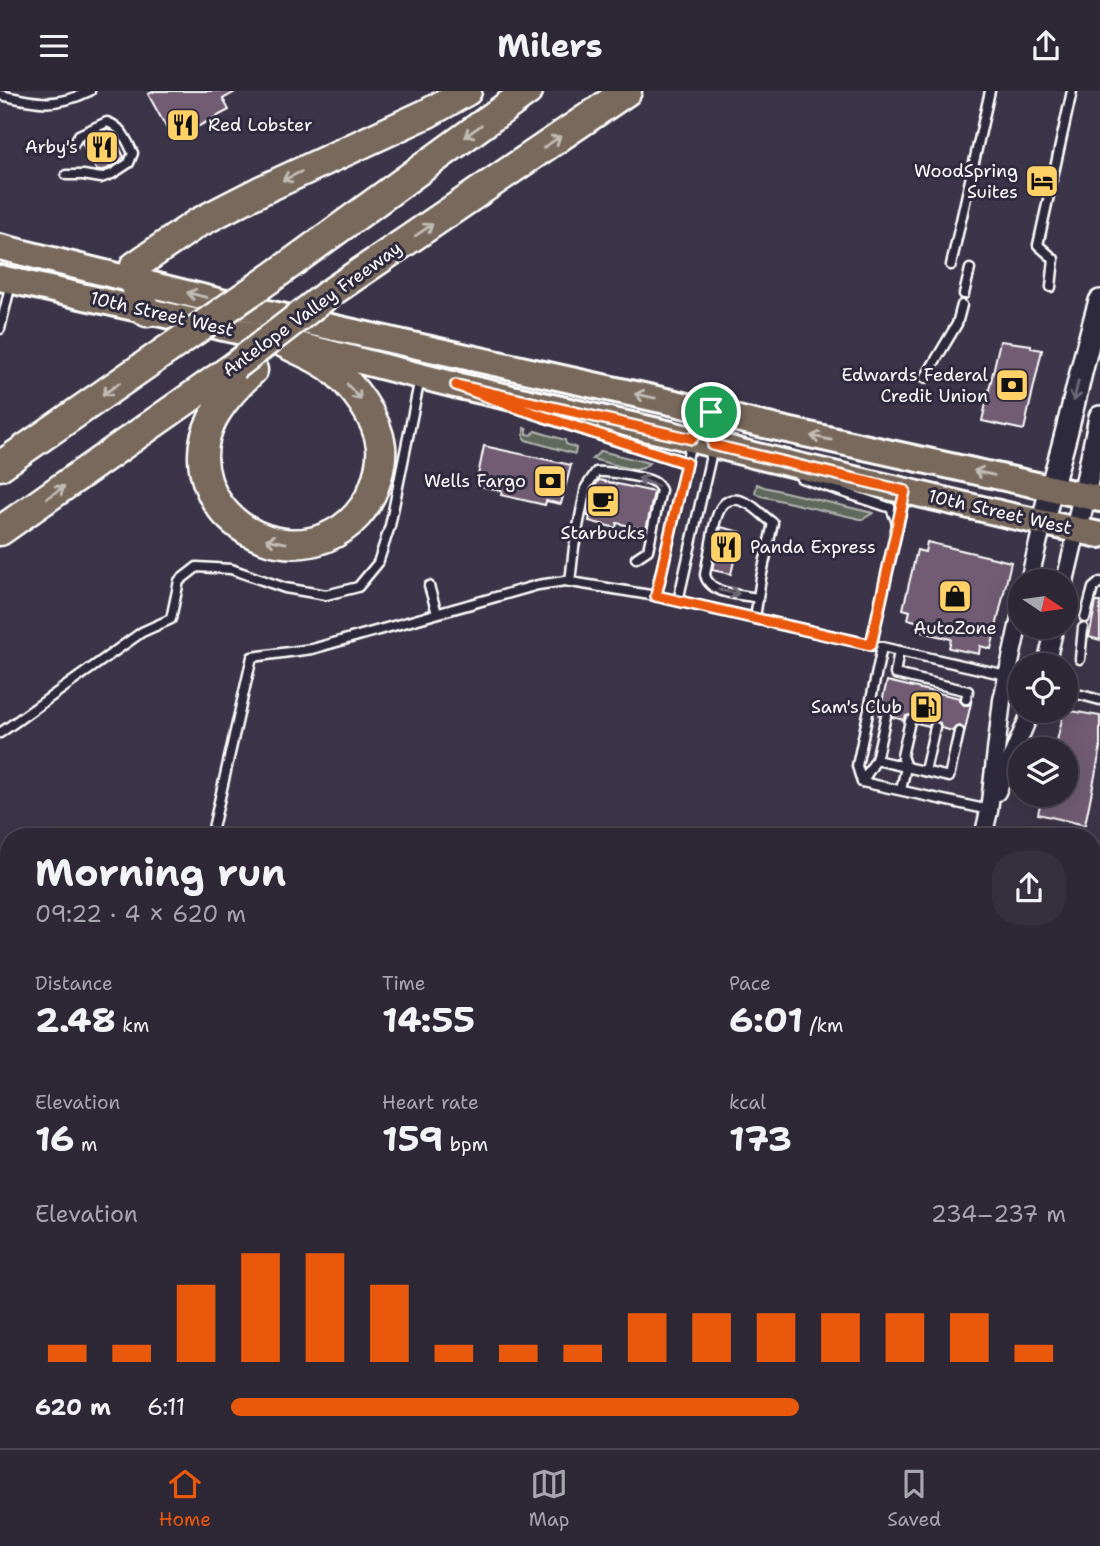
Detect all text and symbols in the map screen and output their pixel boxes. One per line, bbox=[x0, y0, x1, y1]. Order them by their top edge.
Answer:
text: Milers bbox=[497, 24, 603, 67]
icon: menu bbox=[35, 27, 73, 65]
icon: share bbox=[1027, 27, 1065, 65]
restaurant icon: Red Lobster bbox=[164, 106, 202, 144]
place label: Red Lobster bbox=[208, 113, 312, 137]
one-way arrow bbox=[464, 124, 483, 138]
restaurant icon: Arby's bbox=[83, 128, 121, 166]
place label: Arby's bbox=[25, 135, 78, 159]
one-way arrow bbox=[542, 135, 561, 149]
place label: WoodSpring Suites bbox=[914, 159, 1018, 204]
hotel icon: WoodSpring Suites bbox=[1023, 162, 1061, 200]
one-way arrow bbox=[282, 170, 303, 183]
one-way arrow bbox=[414, 223, 433, 237]
street label: Antelope Valley Freeway bbox=[218, 236, 406, 382]
street label: 10th Street West bbox=[88, 286, 236, 342]
one-way arrow bbox=[186, 288, 208, 301]
place label: Edwards Federal Credit Union bbox=[841, 363, 989, 408]
bank icon: Edwards Federal Credit Union bbox=[993, 366, 1031, 404]
one-way arrow bbox=[1069, 379, 1082, 402]
one-way arrow bbox=[102, 382, 121, 396]
one-way arrow bbox=[346, 382, 362, 400]
pin bbox=[681, 382, 741, 442]
one-way arrow bbox=[634, 389, 657, 402]
icon: arrive bbox=[692, 393, 730, 431]
one-way arrow bbox=[810, 430, 833, 444]
bank icon: Wells Fargo bbox=[531, 462, 569, 500]
one-way arrow bbox=[973, 466, 996, 480]
place label: Wells Fargo bbox=[424, 469, 526, 493]
one-way arrow bbox=[638, 475, 659, 487]
cafe icon: Starbucks bbox=[584, 482, 622, 520]
street label: 10th Street West bbox=[926, 484, 1074, 540]
one-way arrow bbox=[46, 485, 65, 499]
place label: Starbucks bbox=[561, 521, 645, 545]
restaurant icon: Panda Express bbox=[707, 528, 745, 566]
one-way arrow bbox=[265, 534, 288, 547]
place label: Panda Express bbox=[750, 535, 876, 559]
north arrow bbox=[1008, 569, 1078, 639]
map controls bbox=[1008, 569, 1078, 807]
shop icon: AutoZone bbox=[936, 577, 974, 615]
one-way arrow bbox=[717, 586, 740, 599]
place label: AutoZone bbox=[913, 616, 997, 640]
button: locate bbox=[1008, 653, 1078, 723]
fuel station icon: Sam's Club bbox=[907, 688, 945, 726]
place label: Sam's Club bbox=[811, 695, 902, 719]
button: layers bbox=[1008, 737, 1078, 807]
text: Morning run bbox=[35, 847, 286, 898]
button: share bbox=[992, 851, 1066, 925]
text: 09:22 · 4 × 620 m bbox=[35, 899, 246, 929]
text: Distance bbox=[35, 971, 113, 996]
text: Time bbox=[382, 971, 426, 996]
text: Pace bbox=[729, 971, 771, 996]
text: 2.48 bbox=[35, 996, 116, 1043]
text: 14:55 bbox=[382, 996, 475, 1043]
text: 6:01 bbox=[729, 996, 803, 1043]
text: km bbox=[116, 1013, 149, 1038]
text: /km bbox=[803, 1013, 844, 1038]
text: Elevation bbox=[35, 1090, 120, 1115]
text: Heart rate bbox=[382, 1090, 479, 1115]
text: kcal bbox=[729, 1090, 766, 1115]
text: 16 bbox=[35, 1115, 75, 1162]
text: 159 bbox=[382, 1115, 443, 1162]
text: 173 bbox=[729, 1115, 792, 1162]
text: m bbox=[75, 1132, 97, 1157]
text: bpm bbox=[443, 1132, 488, 1157]
text: Elevation bbox=[35, 1199, 138, 1229]
text: 234–237 m bbox=[931, 1199, 1066, 1229]
text: 620 m bbox=[35, 1392, 111, 1422]
text: 6:11 bbox=[147, 1392, 185, 1422]
tab: Home bbox=[159, 1465, 211, 1532]
tab: Map bbox=[529, 1465, 569, 1532]
tab: Saved bbox=[887, 1465, 941, 1532]

